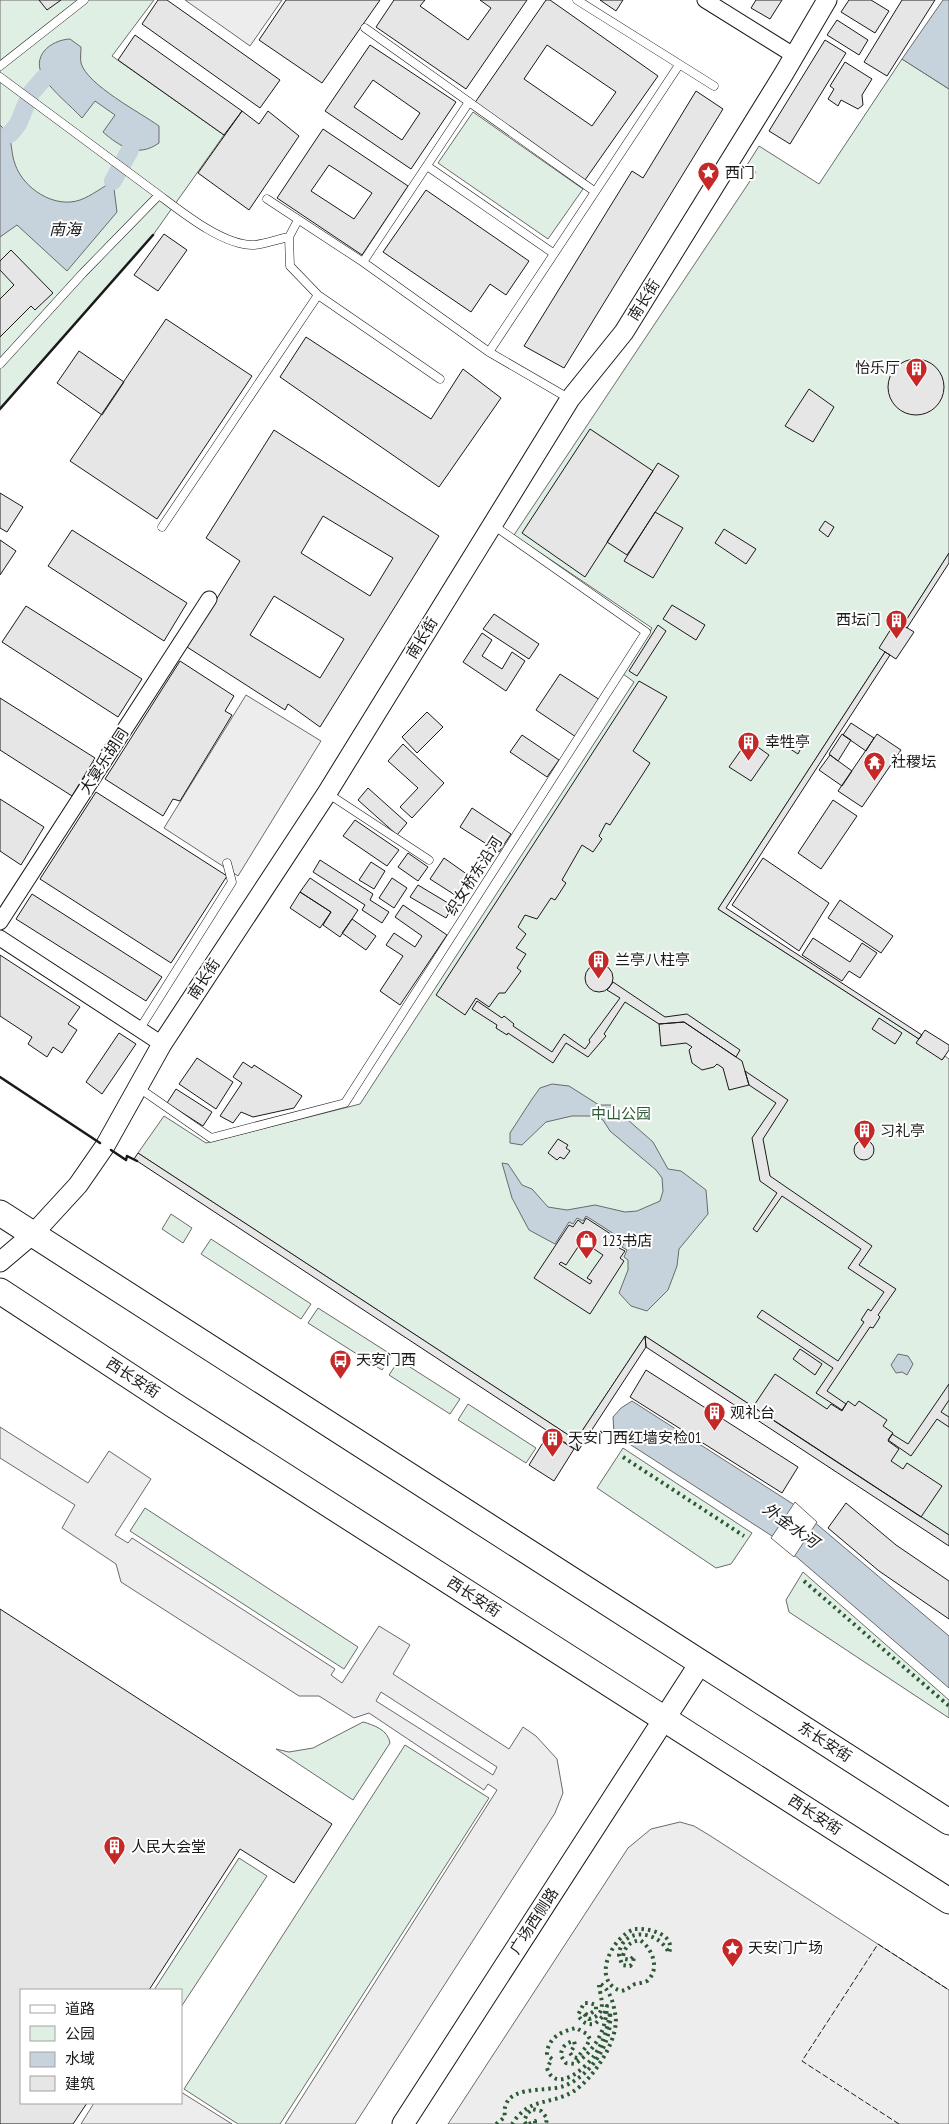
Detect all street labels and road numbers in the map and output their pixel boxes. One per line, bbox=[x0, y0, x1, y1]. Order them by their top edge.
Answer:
street label: 南长街 bbox=[624, 276, 664, 324]
street label: 南长街 bbox=[402, 614, 441, 662]
street label: 大宴乐胡同 bbox=[75, 724, 132, 797]
street label: 织女桥东沿河 bbox=[441, 833, 506, 919]
street label: 南长街 bbox=[183, 955, 224, 1003]
street label: 西长安街 bbox=[103, 1353, 164, 1402]
street label: 西长安街 bbox=[444, 1572, 505, 1621]
street label: 东长安街 bbox=[795, 1717, 856, 1766]
street label: 西长安街 bbox=[785, 1790, 846, 1839]
street label: 广场西侧路 bbox=[505, 1884, 562, 1957]

